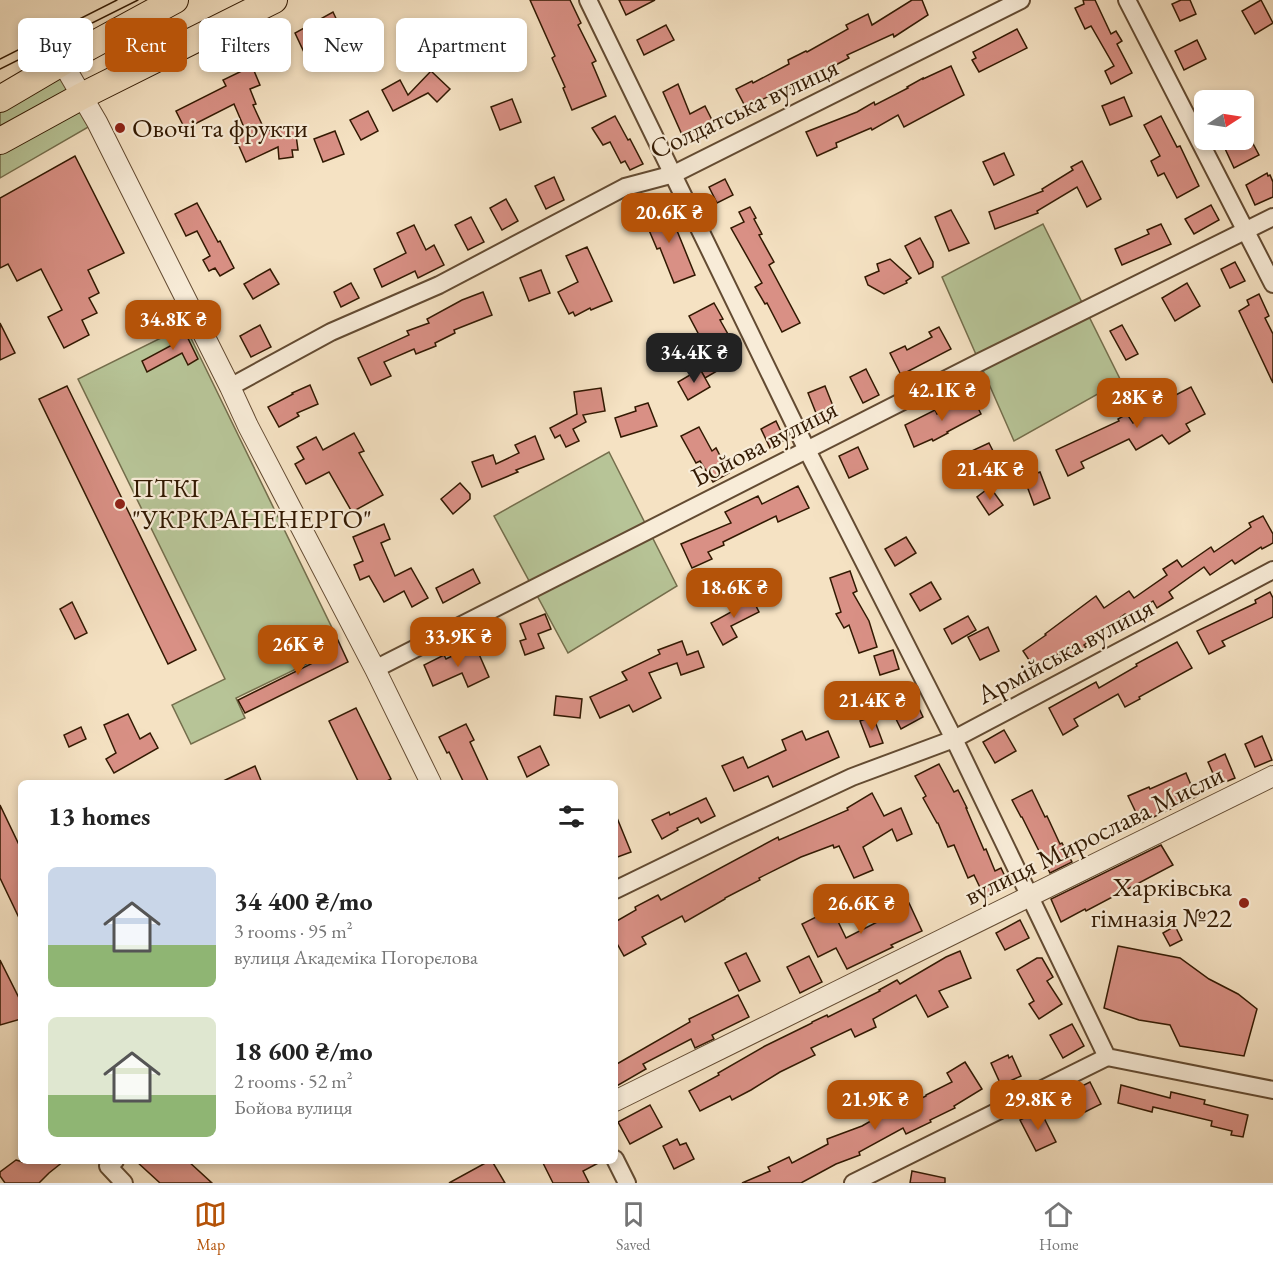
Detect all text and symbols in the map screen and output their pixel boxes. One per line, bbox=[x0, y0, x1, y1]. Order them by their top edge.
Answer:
chip: Buy bbox=[18, 18, 93, 72]
chip: Rent bbox=[105, 18, 187, 72]
chip: Filters bbox=[199, 18, 291, 72]
chip: New bbox=[303, 18, 384, 72]
chip: Apartment bbox=[396, 18, 527, 72]
street label: Солдатська вулиця bbox=[644, 49, 844, 167]
north arrow bbox=[1194, 90, 1254, 150]
map controls bbox=[1194, 90, 1254, 150]
place label: Овочі та фрукти bbox=[132, 110, 308, 145]
marker: Овочі та фрукти bbox=[113, 121, 127, 135]
pin: 20.6K ₴ bbox=[614, 193, 724, 244]
text: 20.6K ₴ bbox=[635, 199, 703, 225]
pin: 34.8K ₴ bbox=[118, 300, 228, 351]
text: 34.8K ₴ bbox=[139, 306, 207, 332]
pin: 34.4K ₴ bbox=[639, 333, 749, 384]
text: 34.4K ₴ bbox=[660, 339, 728, 365]
pin: 42.1K ₴ bbox=[887, 371, 997, 422]
text: 42.1K ₴ bbox=[908, 377, 976, 403]
pin: 28K ₴ bbox=[1095, 378, 1179, 429]
text: 28K ₴ bbox=[1111, 384, 1163, 410]
street label: Бойова вулиця bbox=[685, 391, 843, 494]
pin: 21.4K ₴ bbox=[935, 450, 1045, 501]
text: 21.4K ₴ bbox=[956, 456, 1024, 482]
place label: ПТКІ "УКРКРАНЕНЕРГО" bbox=[132, 470, 372, 536]
marker: ПТКІ "УКРКРАНЕНЕРГО" bbox=[113, 497, 127, 511]
pin: 18.6K ₴ bbox=[679, 568, 789, 619]
text: 18.6K ₴ bbox=[700, 574, 768, 600]
street label: Армійська вулиця bbox=[969, 589, 1159, 712]
pin: 33.9K ₴ bbox=[403, 617, 513, 668]
text: 33.9K ₴ bbox=[424, 623, 492, 649]
pin: 26K ₴ bbox=[256, 625, 340, 676]
text: 26K ₴ bbox=[272, 631, 324, 657]
pin: 21.4K ₴ bbox=[817, 681, 927, 732]
text: 21.4K ₴ bbox=[838, 687, 906, 713]
street label: вулиця Мирослава Мисли bbox=[958, 756, 1229, 913]
text: 13 homes bbox=[48, 799, 150, 833]
icon: filters bbox=[555, 800, 588, 833]
place label: Харківська гімназія №22 bbox=[1091, 869, 1232, 935]
text: 34 400 ₴/mo bbox=[234, 884, 372, 918]
pin: 26.6K ₴ bbox=[806, 884, 916, 935]
text: 26.6K ₴ bbox=[827, 890, 895, 916]
icon: home bbox=[96, 891, 168, 963]
marker: Харківська гімназія №22 bbox=[1237, 896, 1251, 910]
text: 3 rooms · 95 m² bbox=[234, 918, 353, 944]
text: вулиця Академіка Погорєлова bbox=[234, 944, 478, 970]
text: 18 600 ₴/mo bbox=[234, 1034, 372, 1068]
icon: home bbox=[96, 1041, 168, 1113]
text: 2 rooms · 52 m² bbox=[234, 1068, 353, 1094]
pin: 21.9K ₴ bbox=[820, 1080, 930, 1131]
pin: 29.8K ₴ bbox=[983, 1080, 1093, 1131]
text: 21.9K ₴ bbox=[841, 1086, 909, 1112]
text: 29.8K ₴ bbox=[1004, 1086, 1072, 1112]
text: Бойова вулиця bbox=[234, 1094, 352, 1120]
tab: Map bbox=[194, 1198, 227, 1255]
tab: Saved bbox=[616, 1198, 650, 1255]
tab: Home bbox=[1039, 1198, 1079, 1255]

